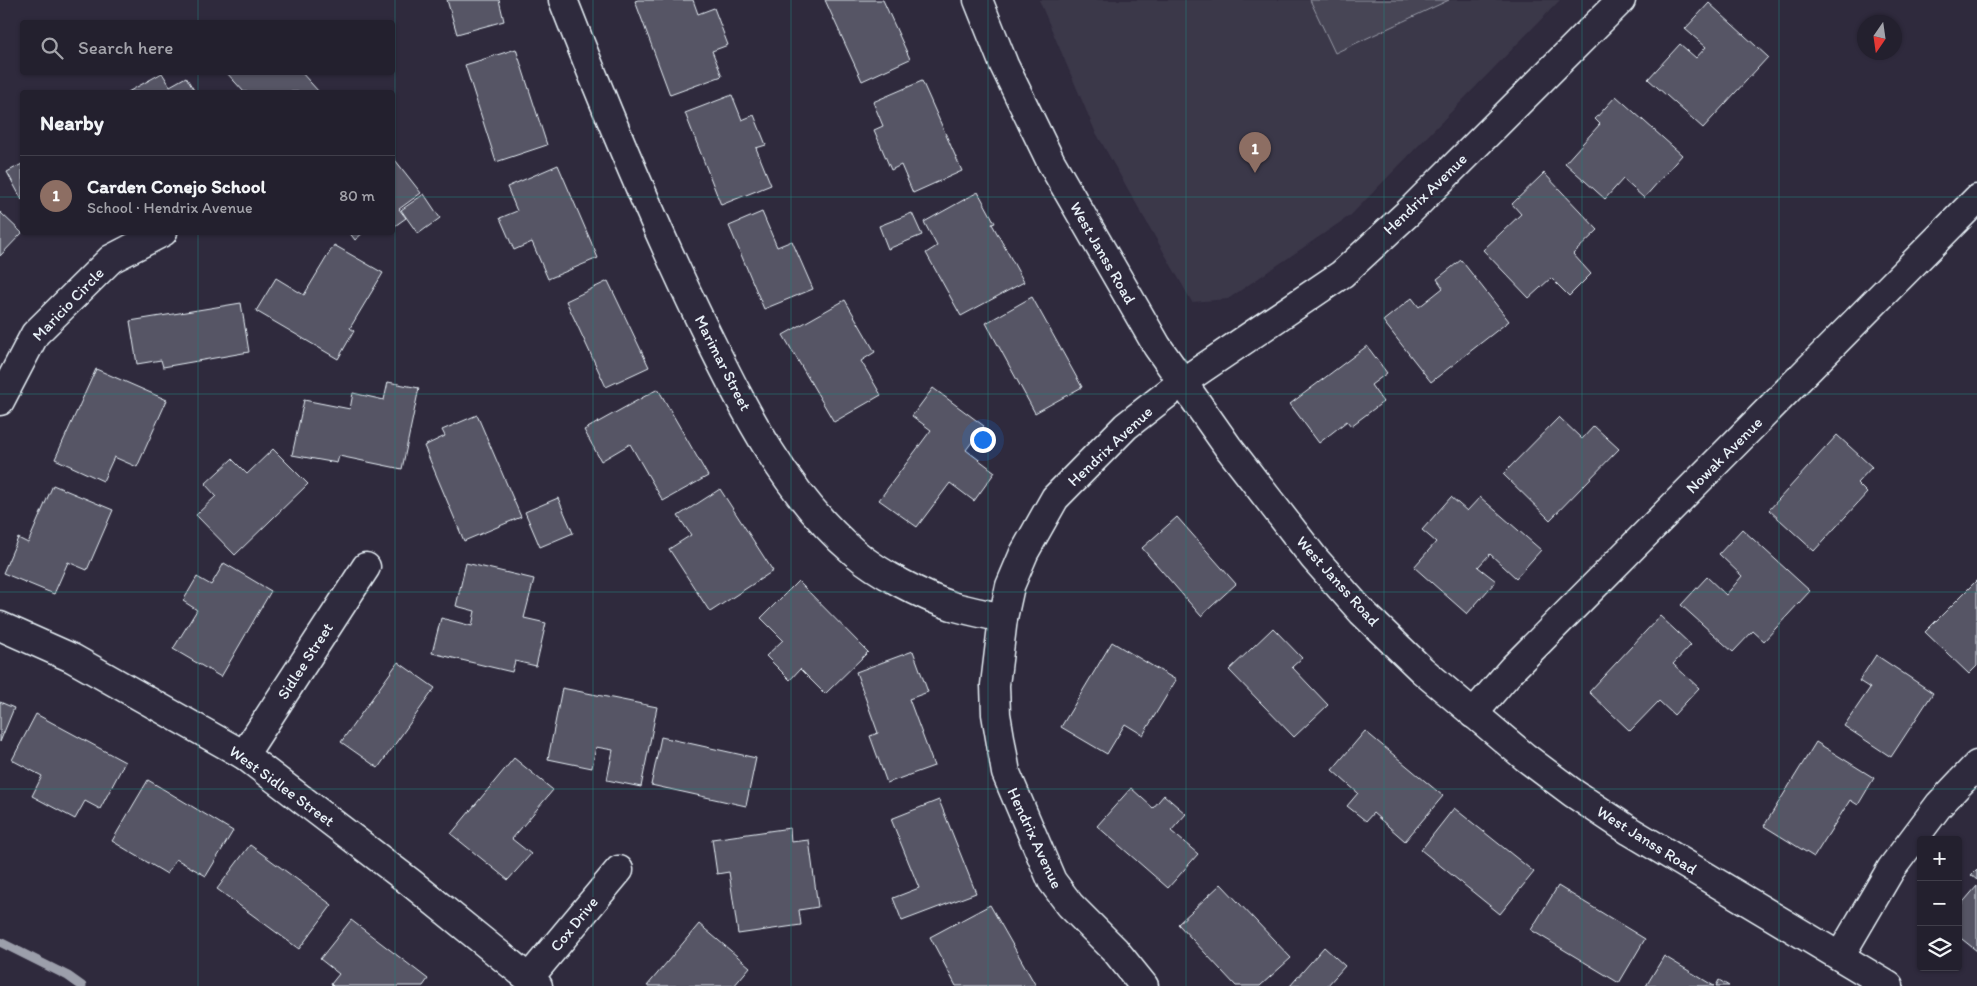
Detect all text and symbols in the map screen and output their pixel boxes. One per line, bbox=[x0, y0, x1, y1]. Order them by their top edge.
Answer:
north arrow bbox=[1857, 15, 1902, 60]
search box bbox=[20, 20, 395, 75]
icon: search bbox=[38, 34, 66, 62]
text: Search here bbox=[78, 36, 173, 59]
text: Nearby bbox=[40, 110, 104, 135]
pin: 1 bbox=[1239, 132, 1271, 173]
street label: Hendrix Avenue bbox=[1379, 149, 1471, 239]
text: Carden Conejo School bbox=[87, 175, 266, 198]
text: 1 bbox=[52, 186, 60, 205]
text: 80 m bbox=[339, 186, 375, 205]
text: School · Hendrix Avenue bbox=[87, 198, 253, 217]
street label: West Janss Road bbox=[1066, 199, 1140, 308]
street label: Maricio Circle bbox=[28, 263, 108, 345]
street label: Marimar Street bbox=[691, 312, 755, 414]
street label: Hendrix Avenue bbox=[1064, 402, 1156, 490]
street label: Nowak Avenue bbox=[1682, 413, 1766, 497]
your location bbox=[970, 427, 996, 453]
street label: West Janss Road bbox=[1293, 532, 1384, 630]
street label: Sidlee Street bbox=[273, 619, 337, 703]
street label: West Sidlee Street bbox=[226, 741, 338, 831]
street label: Hendrix Avenue bbox=[1003, 785, 1067, 891]
street label: West Janss Road bbox=[1593, 802, 1701, 879]
map controls bbox=[1917, 836, 1962, 971]
button: + bbox=[1917, 836, 1962, 881]
button: − bbox=[1917, 881, 1962, 926]
street label: Cox Drive bbox=[546, 892, 602, 955]
button: layers bbox=[1917, 926, 1962, 971]

